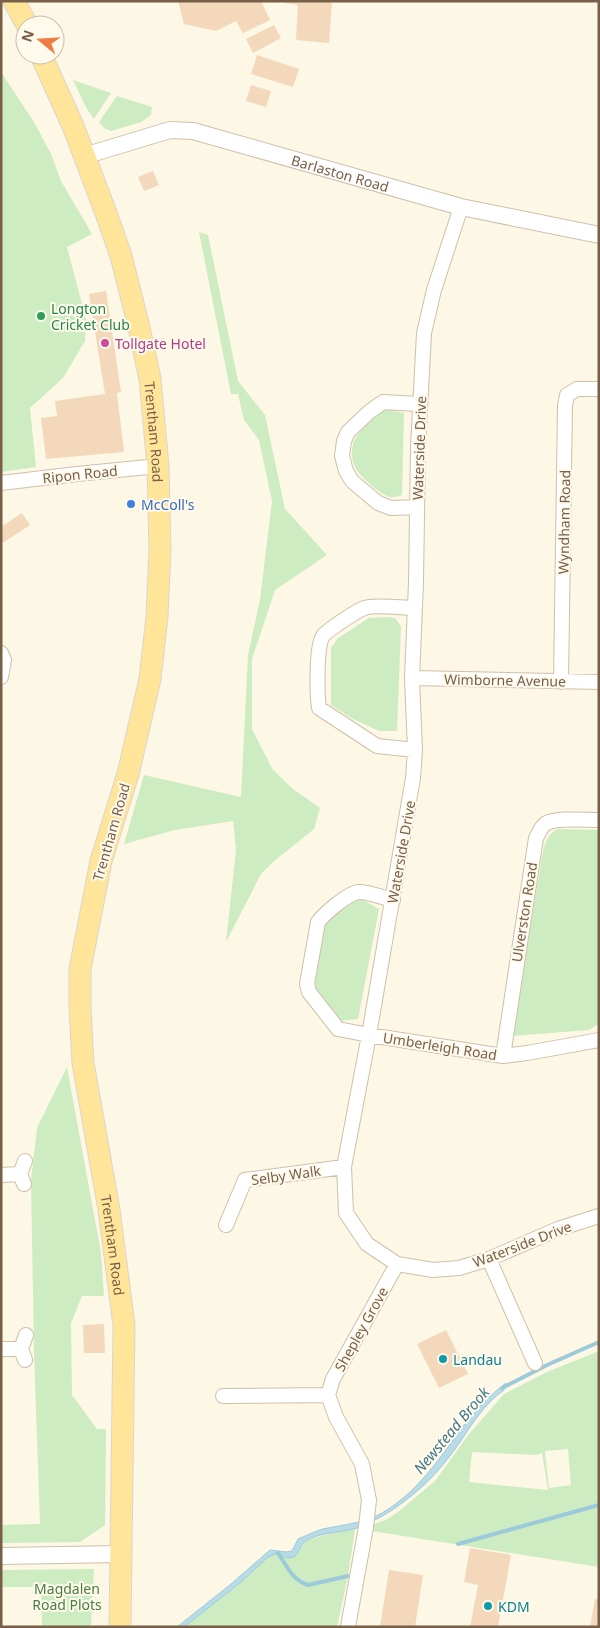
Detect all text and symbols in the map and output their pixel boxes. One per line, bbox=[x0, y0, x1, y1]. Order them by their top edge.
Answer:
north arrow bbox=[15, 15, 65, 65]
text: N bbox=[16, 27, 38, 44]
street label: Barlaston Road bbox=[289, 150, 391, 196]
place label: Longton Cricket Club bbox=[51, 299, 130, 334]
marker: Longton Cricket Club bbox=[35, 310, 47, 322]
place label: Tollgate Hotel bbox=[115, 334, 206, 353]
marker: Tollgate Hotel bbox=[99, 337, 111, 349]
street label: Trentham Road bbox=[141, 381, 168, 483]
street label: Waterside Drive bbox=[408, 395, 430, 501]
street label: Ripon Road bbox=[42, 461, 118, 487]
street label: Wyndham Road bbox=[554, 470, 574, 574]
place label: McColl's bbox=[141, 495, 195, 514]
marker: McColl's bbox=[125, 498, 137, 510]
street label: Wimborne Avenue bbox=[444, 669, 566, 691]
street label: Trentham Road bbox=[88, 781, 134, 883]
street label: Waterside Drive bbox=[383, 799, 419, 905]
street label: Ulverston Road bbox=[507, 861, 541, 963]
street label: Umberleigh Road bbox=[382, 1028, 498, 1064]
street label: Selby Walk bbox=[250, 1161, 322, 1189]
street label: Trentham Road bbox=[97, 1193, 130, 1296]
street label: Waterside Drive bbox=[470, 1216, 574, 1272]
street label: Shepley Grove bbox=[330, 1283, 392, 1375]
place label: Landau bbox=[453, 1350, 502, 1369]
marker: Landau bbox=[437, 1353, 449, 1365]
water label: Newstead Brook bbox=[409, 1382, 494, 1478]
park label: Magdalen Road Plots bbox=[32, 1579, 102, 1614]
place label: KDM bbox=[498, 1597, 530, 1616]
marker: KDM bbox=[482, 1600, 494, 1612]

